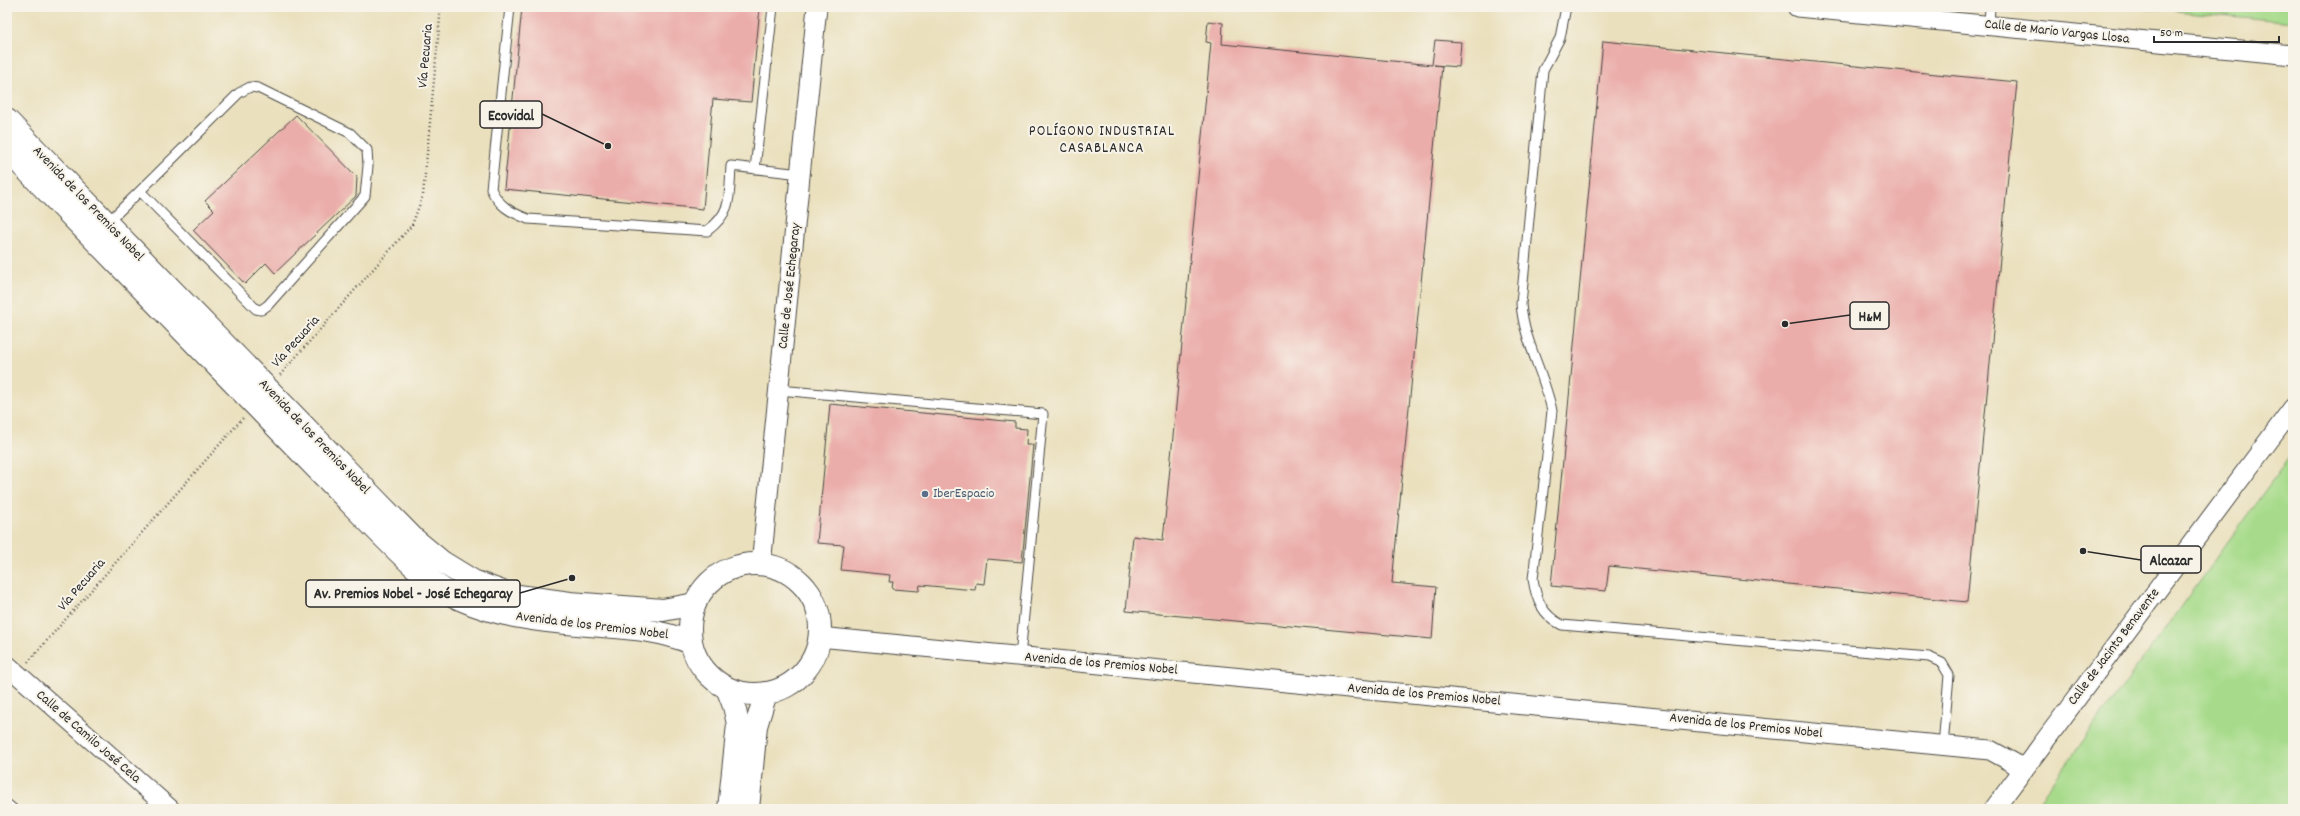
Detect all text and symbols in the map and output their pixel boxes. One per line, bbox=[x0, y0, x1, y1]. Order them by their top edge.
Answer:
street label: Calle de Mario Vargas Llosa bbox=[1984, 14, 2131, 50]
scale bar bbox=[2154, 18, 2279, 44]
street label: Vía Pecuaria bbox=[413, 23, 439, 89]
text: 50 m bbox=[2160, 25, 2183, 42]
callout: Ecovidal bbox=[480, 101, 542, 128]
text: Ecovidal bbox=[488, 106, 535, 128]
district label: POLÍGONO INDUSTRIAL CASABLANCA bbox=[1029, 121, 1175, 160]
street label: Avenida de los Premios Nobel bbox=[27, 142, 149, 267]
street label: Calle de José Echegaray bbox=[773, 222, 807, 350]
callout: H&M bbox=[1850, 302, 1889, 329]
text: H&M bbox=[1858, 307, 1882, 329]
street label: Vía Pecuaria bbox=[267, 311, 325, 373]
street label: Avenida de los Premios Nobel bbox=[253, 375, 375, 500]
place label: IberEspacio bbox=[933, 484, 994, 504]
marker: IberEspacio bbox=[920, 489, 930, 499]
callout: Alcazar bbox=[2141, 546, 2201, 573]
text: Alcazar bbox=[2149, 551, 2193, 573]
street label: Vía Pecuaria bbox=[53, 554, 111, 616]
callout: Av. Premios Nobel - José Echegaray bbox=[306, 580, 520, 607]
text: Av. Premios Nobel - José Echegaray bbox=[314, 584, 513, 606]
street label: Calle de Jacinto Benavente bbox=[2063, 584, 2165, 710]
street label: Avenida de los Premios Nobel bbox=[515, 607, 670, 645]
street label: Avenida de los Premios Nobel bbox=[1024, 647, 1179, 681]
street label: Avenida de los Premios Nobel bbox=[1347, 678, 1502, 712]
street label: Calle de Camilo José Cela bbox=[31, 686, 145, 789]
street label: Avenida de los Premios Nobel bbox=[1669, 708, 1824, 744]

